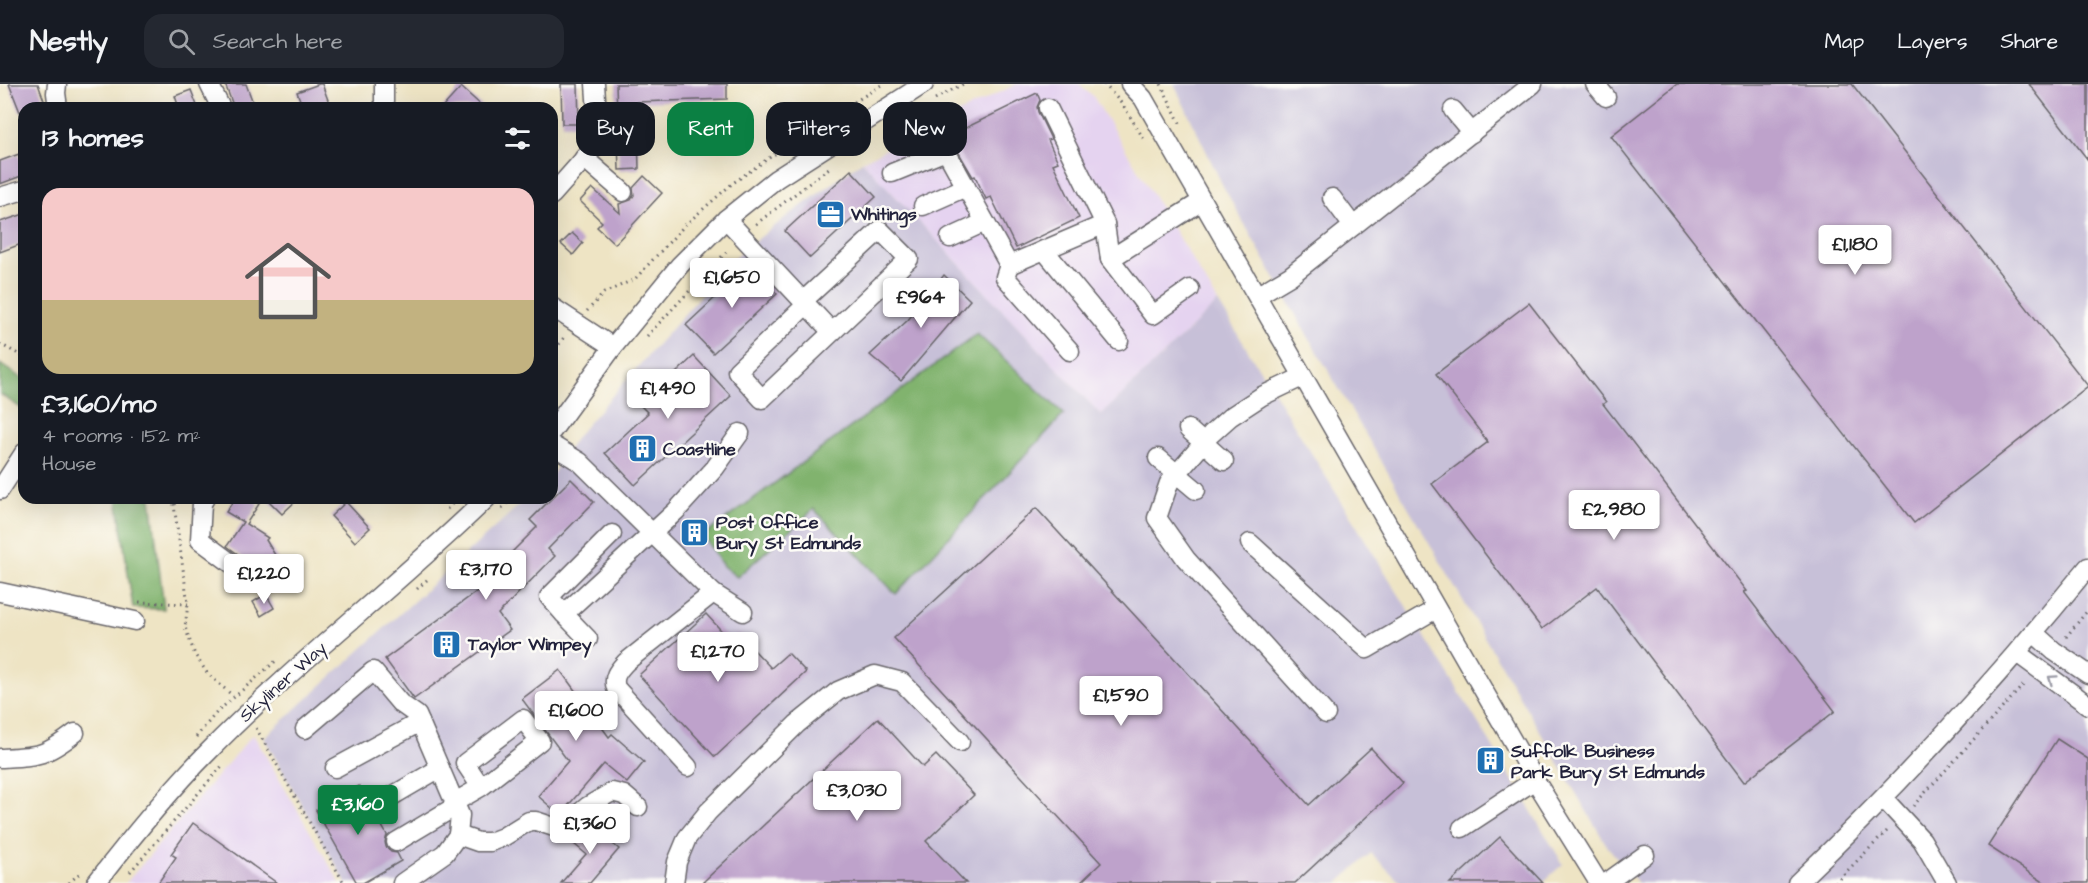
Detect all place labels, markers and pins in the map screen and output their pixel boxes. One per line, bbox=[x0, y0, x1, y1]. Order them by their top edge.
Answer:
office icon: Whitings bbox=[814, 198, 846, 230]
place label: Whitings bbox=[850, 202, 917, 228]
pin: £1,180 bbox=[1806, 225, 1904, 276]
pin: £1,650 bbox=[683, 258, 781, 309]
pin: £964 bbox=[885, 278, 957, 329]
pin: £1,490 bbox=[619, 369, 717, 420]
building icon: Coastline bbox=[626, 433, 658, 465]
place label: Coastline bbox=[663, 437, 736, 462]
pin: £2,980 bbox=[1565, 490, 1663, 541]
place label: Post Office Bury St Edmunds bbox=[716, 510, 861, 557]
building icon: Post Office Bury St Edmunds bbox=[679, 516, 711, 548]
pin: £3,170 bbox=[437, 550, 535, 601]
pin: £1,220 bbox=[215, 554, 313, 605]
building icon: Taylor Wimpey bbox=[431, 628, 463, 660]
place label: Taylor Wimpey bbox=[467, 632, 592, 658]
pin: £1,270 bbox=[669, 632, 767, 683]
pin: £1,590 bbox=[1072, 676, 1170, 727]
pin: £1,600 bbox=[527, 691, 625, 742]
place label: Suffolk Business Park Bury St Edmunds bbox=[1510, 739, 1705, 786]
building icon: Suffolk Business Park Bury St Edmunds bbox=[1474, 745, 1506, 777]
pin: £3,030 bbox=[808, 771, 906, 822]
pin: £3,160 bbox=[309, 785, 407, 836]
pin: £1,360 bbox=[541, 804, 639, 855]

